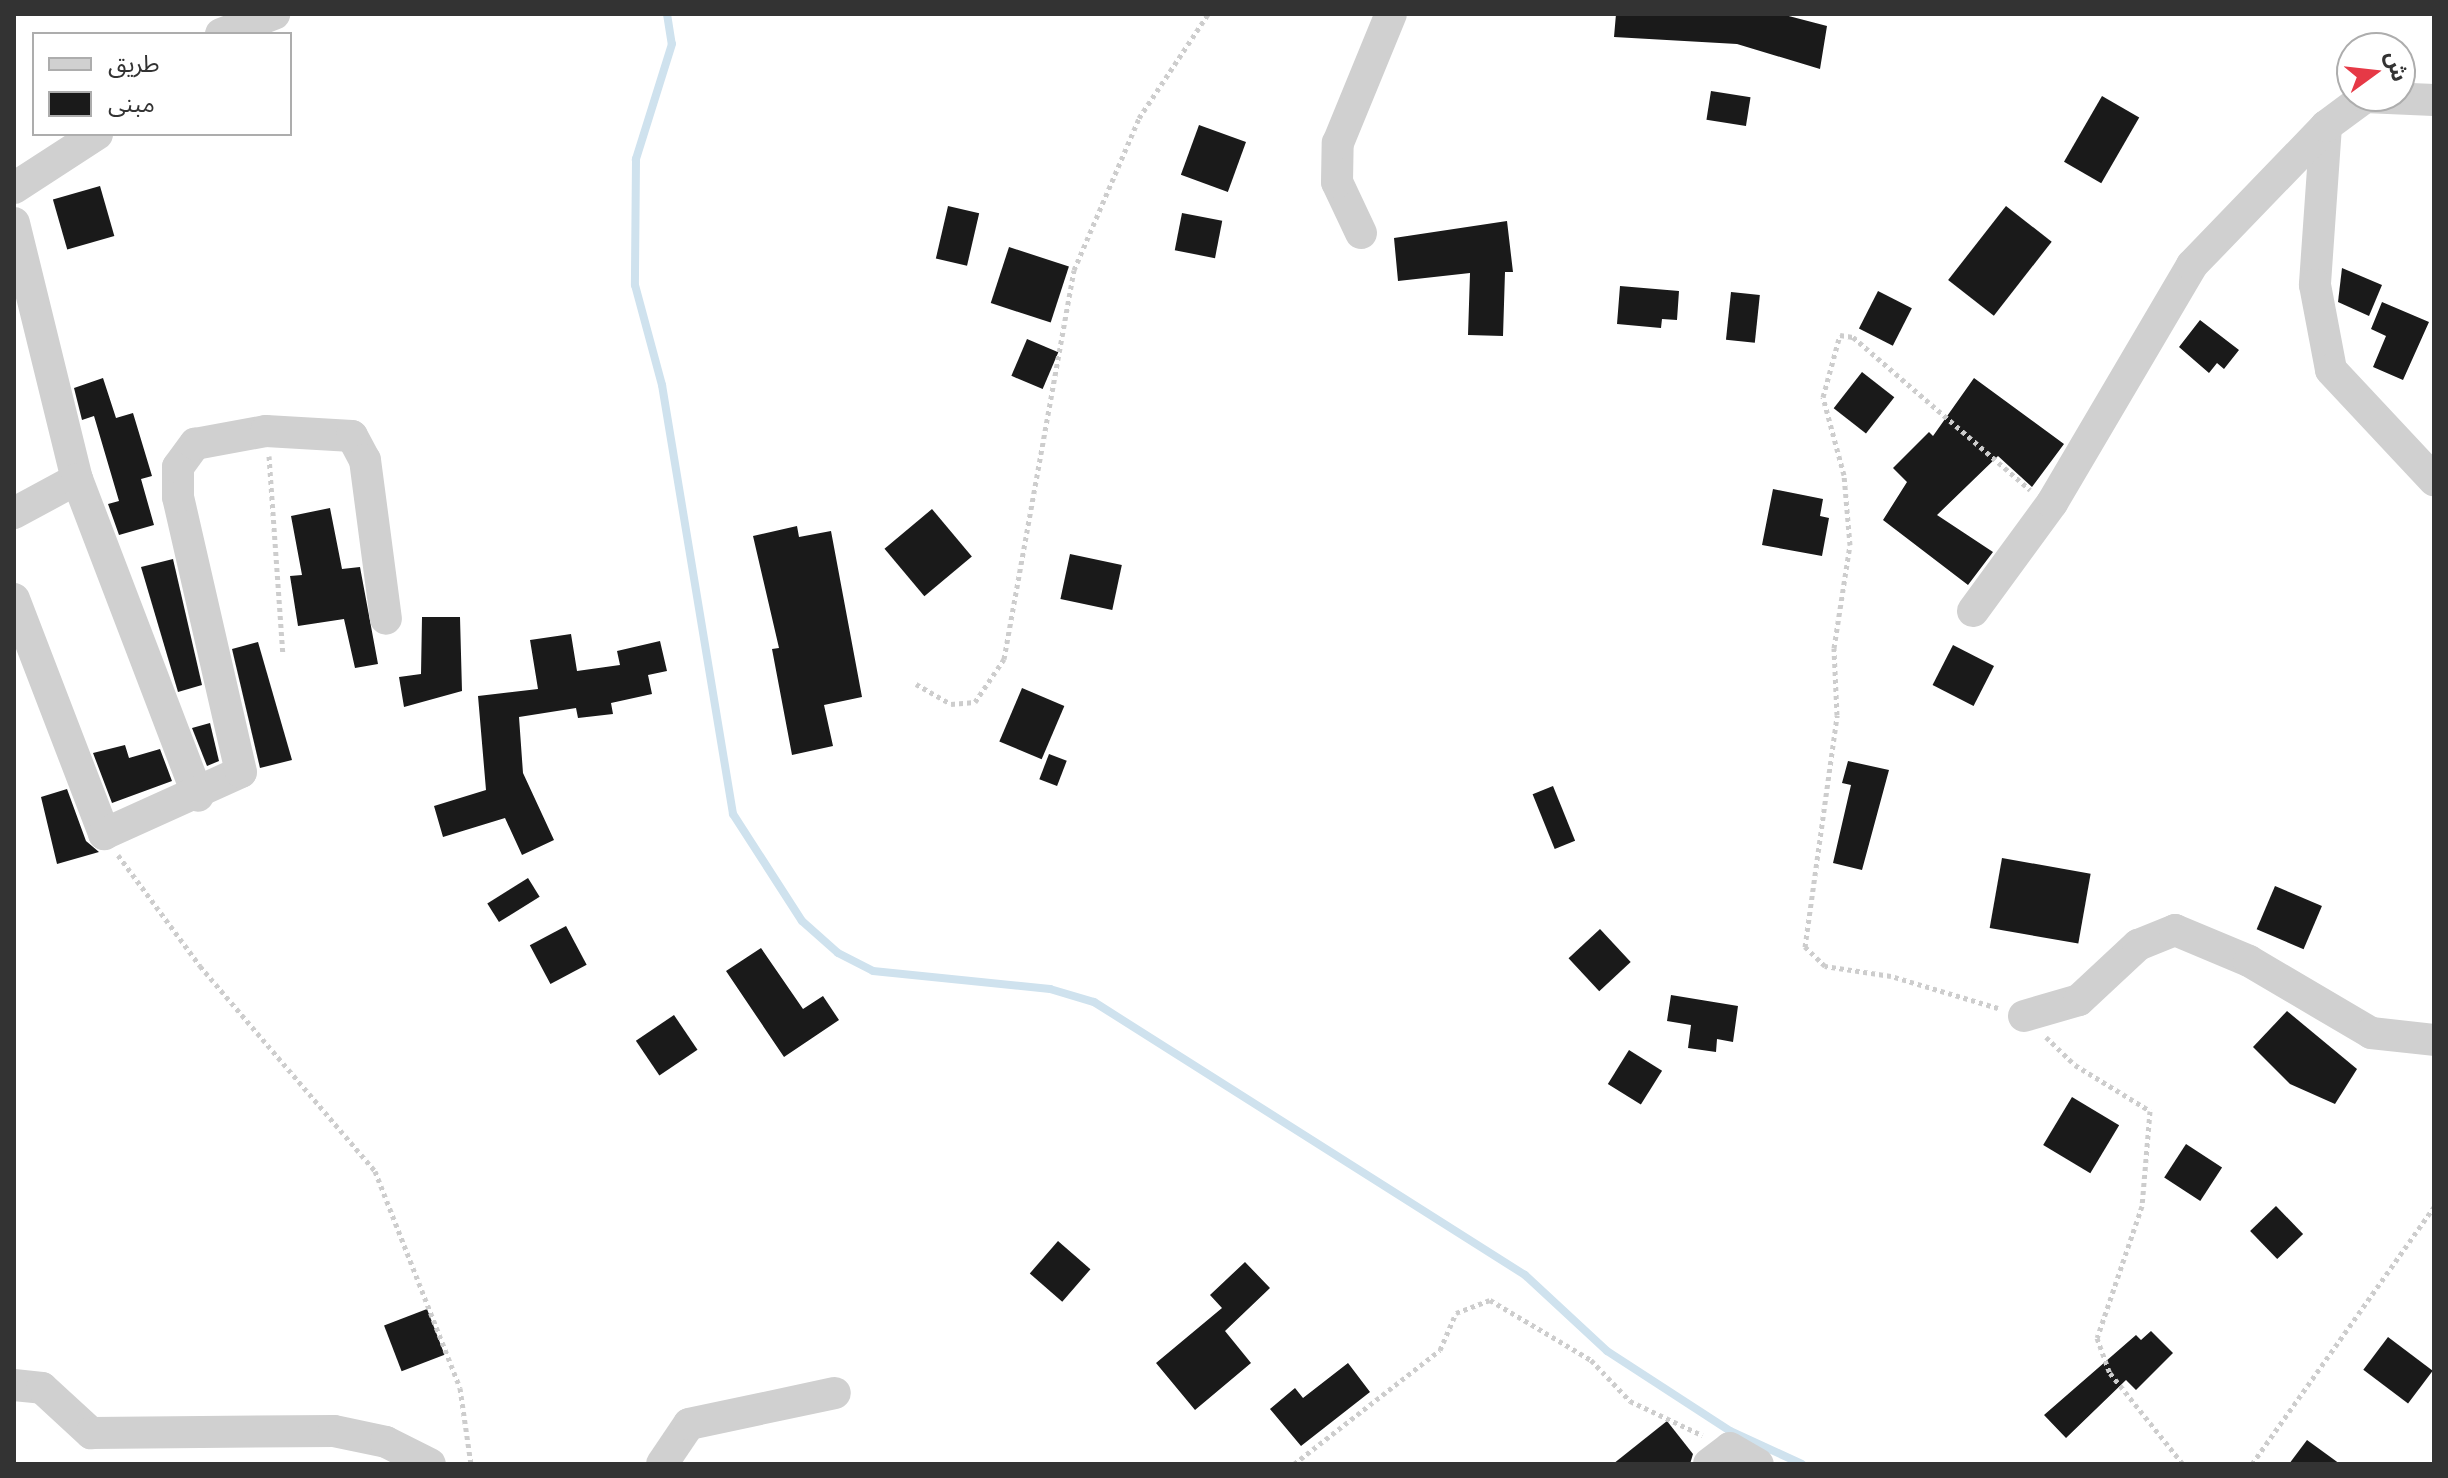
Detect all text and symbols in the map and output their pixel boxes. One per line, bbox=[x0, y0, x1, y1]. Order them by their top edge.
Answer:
legend bbox=[32, 32, 292, 136]
north arrow bbox=[2336, 32, 2416, 112]
text: طريق bbox=[108, 48, 160, 78]
text: ش bbox=[2380, 48, 2415, 84]
text: مبنى bbox=[108, 88, 155, 118]

